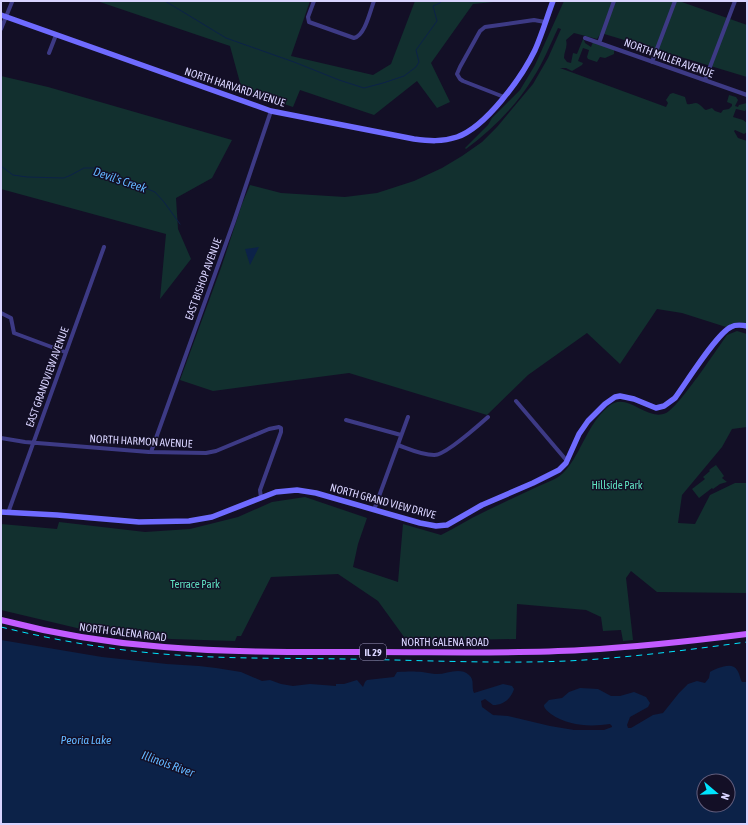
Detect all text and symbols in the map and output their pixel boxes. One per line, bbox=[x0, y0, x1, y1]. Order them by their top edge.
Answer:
street label: NORTH MILLER AVENUE bbox=[623, 36, 716, 80]
street label: NORTH HARVARD AVENUE bbox=[183, 65, 287, 109]
water label: Devil's Creek bbox=[92, 164, 149, 196]
street label: EAST BISHOP AVENUE bbox=[183, 236, 224, 322]
street label: EAST GRANDVIEW AVENUE bbox=[23, 325, 71, 429]
street label: NORTH HARMON AVENUE bbox=[89, 432, 193, 450]
park label: Hillside Park bbox=[591, 479, 643, 491]
street label: NORTH GRAND VIEW DRIVE bbox=[329, 481, 437, 521]
park label: Terrace Park bbox=[170, 578, 220, 590]
street label: NORTH GALENA ROAD bbox=[79, 621, 167, 643]
street label: NORTH GALENA ROAD bbox=[401, 636, 489, 648]
road number: IL 29 bbox=[360, 644, 386, 660]
water label: Peoria Lake bbox=[61, 733, 112, 747]
water label: Illinois River bbox=[140, 748, 197, 780]
north arrow bbox=[696, 773, 736, 813]
text: N bbox=[719, 791, 732, 801]

